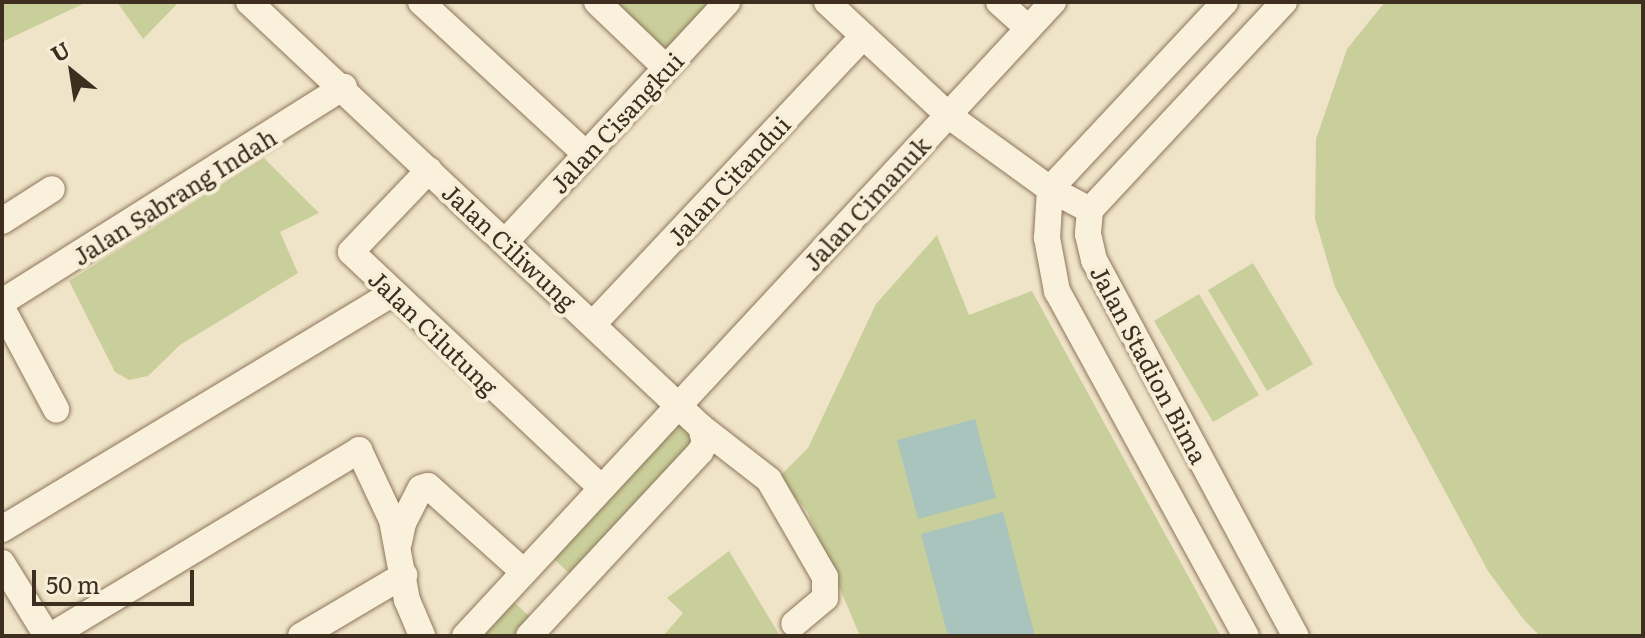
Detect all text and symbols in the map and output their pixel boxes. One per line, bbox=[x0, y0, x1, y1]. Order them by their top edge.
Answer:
north arrow bbox=[32, 32, 112, 112]
text: U bbox=[44, 32, 75, 69]
street label: Jalan Cisangkui bbox=[544, 46, 688, 198]
street label: Jalan Citandui bbox=[661, 109, 795, 251]
street label: Jalan Sabrang Indah bbox=[67, 122, 281, 270]
street label: Jalan Cimanuk bbox=[797, 130, 935, 276]
street label: Jalan Ciliwung bbox=[437, 177, 583, 315]
street label: Jalan Stadion Bima bbox=[1086, 260, 1214, 468]
street label: Jalan Cilutung bbox=[364, 263, 504, 401]
scale bar bbox=[36, 554, 198, 604]
text: 50 m bbox=[46, 566, 100, 601]

